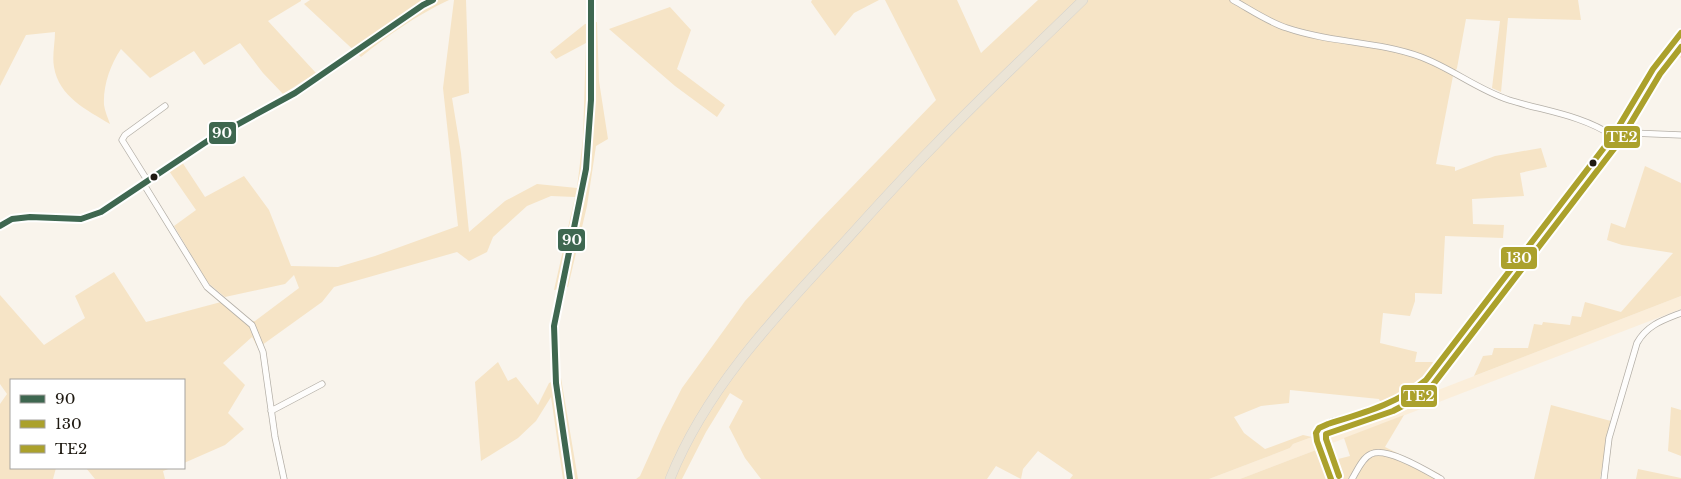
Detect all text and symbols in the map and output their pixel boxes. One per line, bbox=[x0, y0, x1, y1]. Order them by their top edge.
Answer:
line badge: 90 bbox=[208, 121, 237, 145]
text: 90 bbox=[212, 124, 232, 142]
line badge: TE2 bbox=[1603, 125, 1641, 149]
text: TE2 bbox=[1606, 128, 1638, 146]
unlabelled marker bbox=[1588, 158, 1598, 168]
unlabelled marker bbox=[149, 172, 159, 182]
line badge: 90 bbox=[557, 228, 586, 252]
text: 90 bbox=[562, 231, 582, 249]
line badge: 130 bbox=[1500, 246, 1538, 270]
text: 130 bbox=[1506, 249, 1532, 267]
legend bbox=[10, 379, 185, 469]
line badge: TE2 bbox=[1400, 384, 1438, 408]
text: TE2 bbox=[1403, 387, 1435, 405]
text: 90 bbox=[55, 389, 75, 408]
text: 130 bbox=[55, 414, 82, 433]
text: TE2 bbox=[55, 439, 87, 458]

